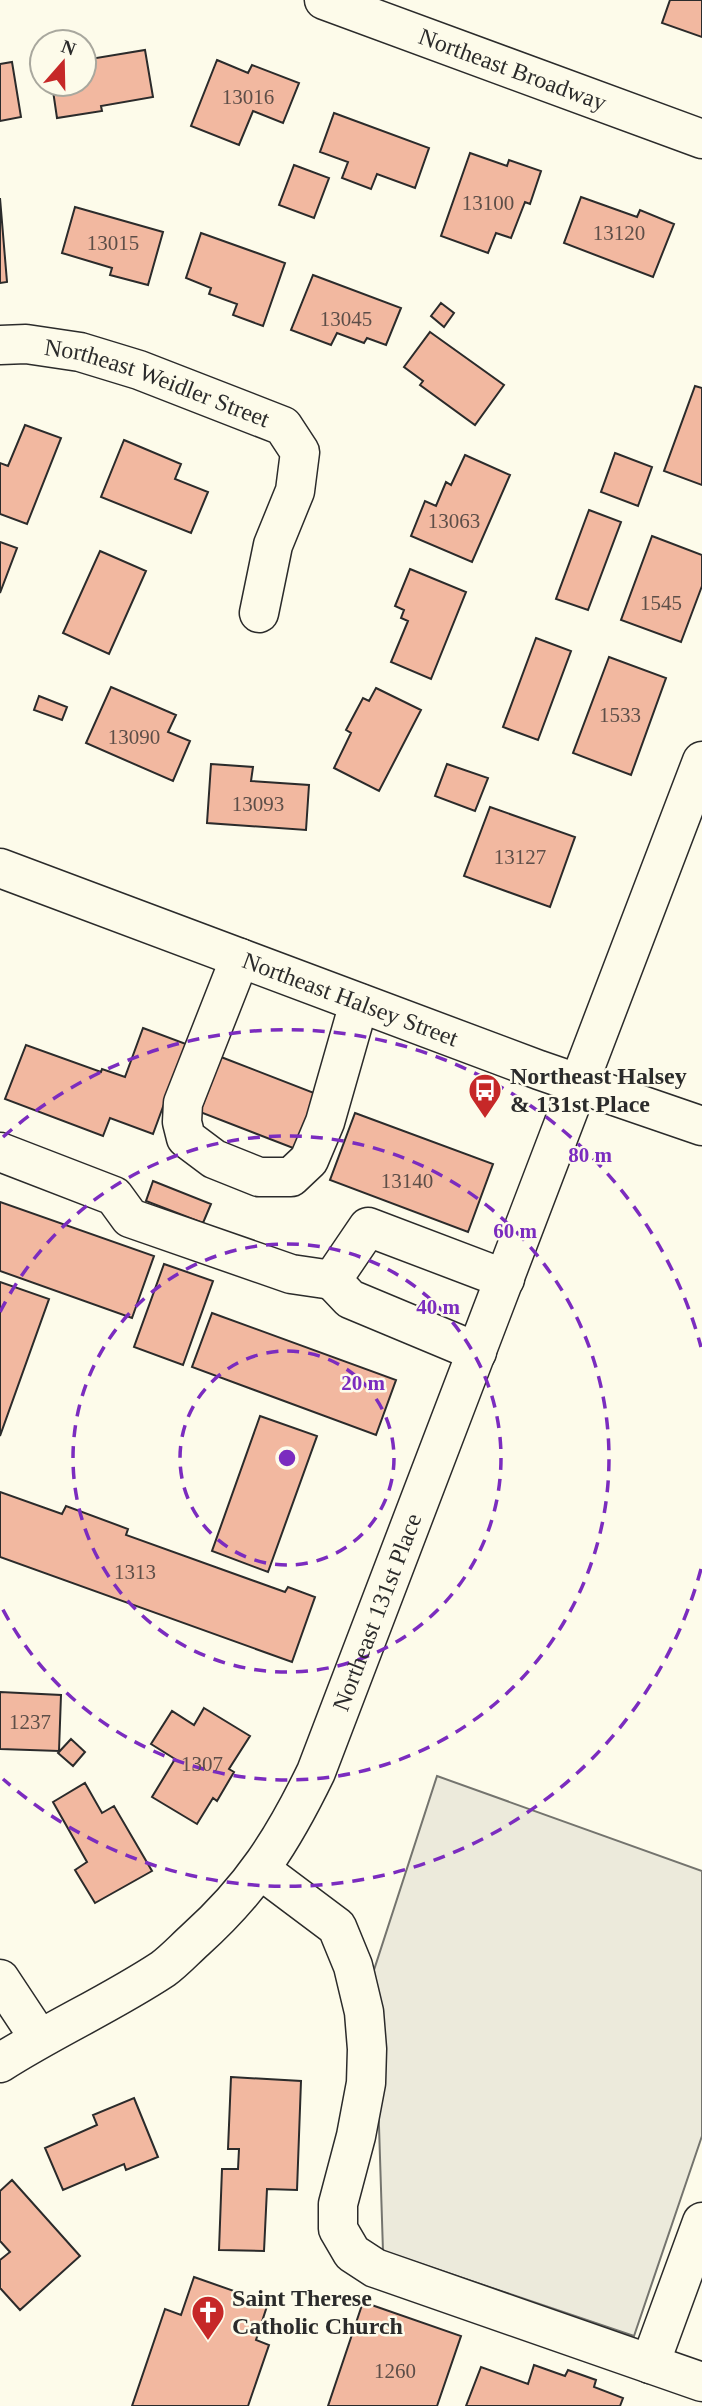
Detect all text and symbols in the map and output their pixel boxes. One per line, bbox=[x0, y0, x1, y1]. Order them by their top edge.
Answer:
street label: Northeast Broadway bbox=[415, 23, 610, 116]
north arrow bbox=[28, 28, 98, 98]
text: N bbox=[59, 35, 79, 60]
house number: 13016 bbox=[222, 85, 274, 109]
house number: 13100 bbox=[462, 191, 514, 215]
house number: 13120 bbox=[593, 221, 645, 245]
house number: 13015 bbox=[87, 231, 139, 255]
house number: 13045 bbox=[320, 307, 372, 331]
street label: Northeast Weidler Street bbox=[43, 334, 273, 433]
house number: 13063 bbox=[428, 509, 480, 533]
house number: 1545 bbox=[640, 591, 682, 615]
house number: 1533 bbox=[599, 703, 641, 727]
house number: 13090 bbox=[108, 725, 160, 749]
house number: 13093 bbox=[232, 792, 284, 816]
house number: 13127 bbox=[494, 845, 546, 869]
street label: Northeast Halsey Street bbox=[239, 947, 462, 1052]
place label: Northeast Halsey & 131st Place bbox=[510, 1063, 687, 1117]
bus stop icon: Northeast Halsey & 131st Place bbox=[466, 1071, 504, 1120]
text: 80 m bbox=[568, 1143, 612, 1167]
house number: 13140 bbox=[381, 1169, 433, 1193]
text: 60 m bbox=[493, 1219, 537, 1243]
text: 40 m bbox=[416, 1295, 460, 1319]
text: 20 m bbox=[341, 1371, 385, 1395]
centre of rings bbox=[275, 1446, 299, 1470]
street label: Northeast 131st Place bbox=[328, 1510, 426, 1715]
house number: 1313 bbox=[114, 1560, 156, 1584]
house number: 1237 bbox=[9, 1710, 51, 1734]
house number: 1307 bbox=[181, 1752, 223, 1776]
place label: Saint Therese Catholic Church bbox=[232, 2285, 403, 2339]
church icon: Saint Therese Catholic Church bbox=[189, 2293, 227, 2342]
house number: 1260 bbox=[374, 2359, 416, 2383]

